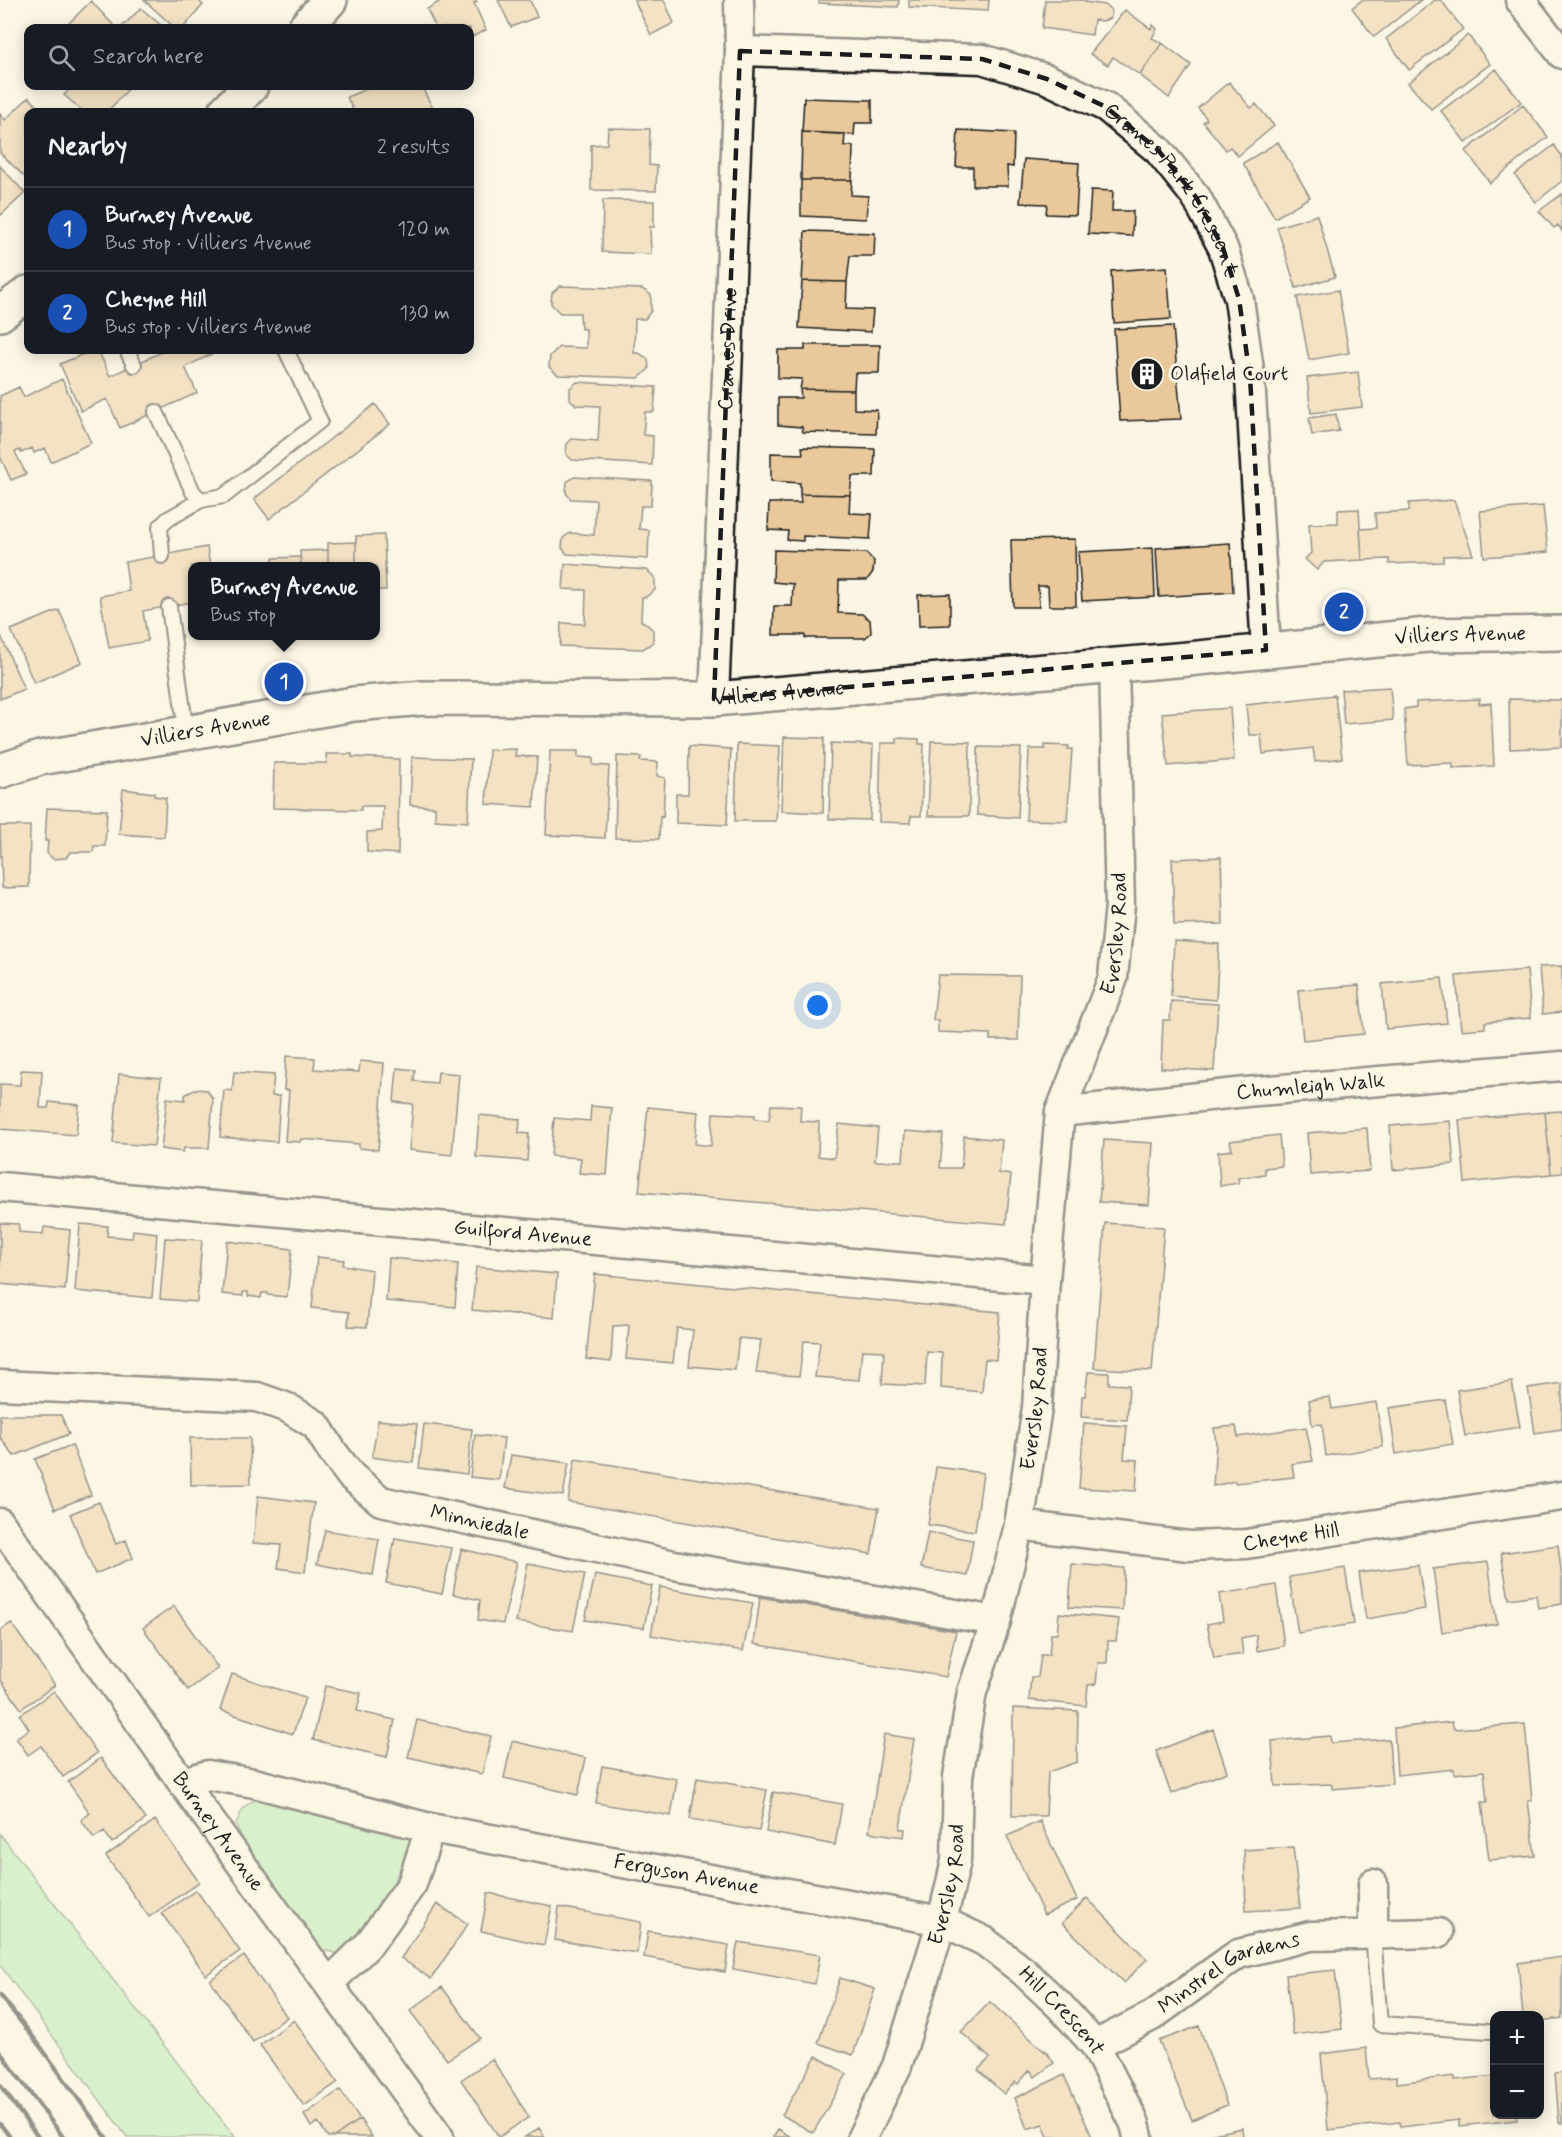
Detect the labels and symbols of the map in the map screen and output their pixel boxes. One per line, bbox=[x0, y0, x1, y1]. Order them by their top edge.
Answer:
street label: Cranes Park Crescent bbox=[1098, 97, 1245, 280]
street label: Cranes Drive bbox=[712, 287, 744, 411]
building icon: Oldfield Court bbox=[1129, 356, 1165, 392]
place label: Oldfield Court bbox=[1170, 360, 1289, 388]
pin: 2 bbox=[1324, 590, 1364, 634]
street label: Villiers Avenue bbox=[1393, 620, 1526, 652]
pin: 1 bbox=[264, 660, 304, 704]
street label: Villiers Avenue bbox=[712, 674, 846, 713]
street label: Villiers Avenue bbox=[138, 705, 273, 754]
street label: Eversley Road bbox=[1094, 872, 1134, 999]
your location bbox=[803, 991, 832, 1020]
street label: Chumleigh Walk bbox=[1235, 1067, 1386, 1107]
street label: Guilford Avenue bbox=[453, 1213, 593, 1254]
street label: Eversley Road bbox=[1014, 1346, 1055, 1472]
street label: Minniedale bbox=[428, 1498, 532, 1547]
street label: Cheyne Hill bbox=[1241, 1516, 1342, 1558]
street label: Burney Avenue bbox=[165, 1767, 271, 1897]
street label: Eversley Road bbox=[921, 1824, 971, 1949]
street label: Ferguson Avenue bbox=[611, 1848, 762, 1902]
street label: Minstrel Gardens bbox=[1153, 1925, 1303, 2021]
street label: Hill Crescent bbox=[1012, 1960, 1112, 2060]

